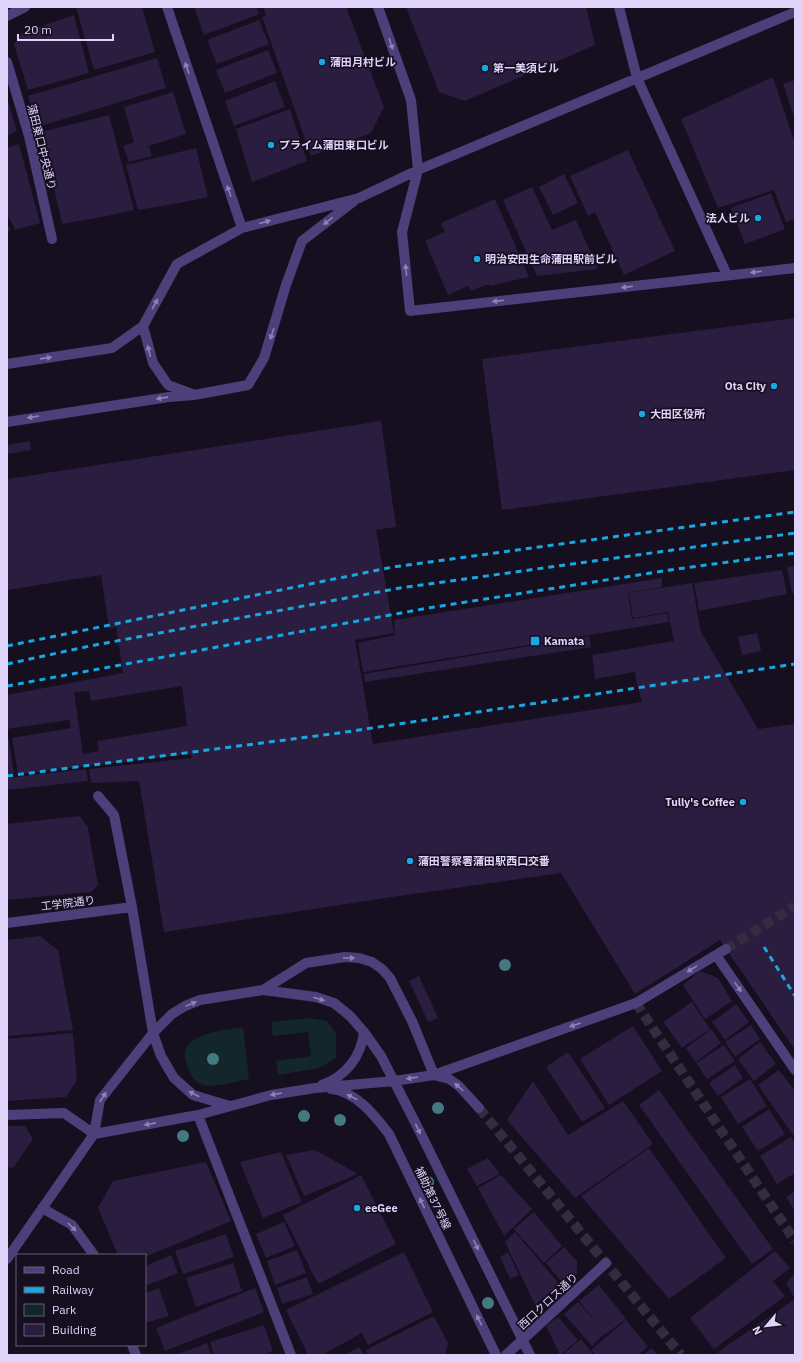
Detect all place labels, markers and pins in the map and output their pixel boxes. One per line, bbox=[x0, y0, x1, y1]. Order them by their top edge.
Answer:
place label: 蒲田月村ビル bbox=[330, 55, 396, 69]
marker: 蒲田月村ビル bbox=[317, 57, 327, 67]
place label: 第一美須ビル bbox=[493, 61, 559, 75]
marker: 第一美須ビル bbox=[480, 63, 490, 73]
place label: プライム蒲田東口ビル bbox=[279, 138, 389, 152]
marker: プライム蒲田東口ビル bbox=[266, 140, 276, 150]
place label: 法人ビル bbox=[706, 211, 750, 225]
marker: 法人ビル bbox=[753, 213, 763, 223]
place label: 明治安田生命蒲田駅前ビル bbox=[485, 252, 617, 266]
marker: 明治安田生命蒲田駅前ビル bbox=[472, 254, 482, 264]
place label: Ota City bbox=[725, 379, 766, 393]
marker: Ota City bbox=[769, 381, 779, 391]
place label: 大田区役所 bbox=[650, 407, 705, 421]
marker: 大田区役所 bbox=[637, 409, 647, 419]
place label: Kamata bbox=[544, 634, 584, 648]
marker: Kamata bbox=[529, 635, 541, 647]
place label: Tully's Coffee bbox=[665, 795, 735, 809]
marker: Tully's Coffee bbox=[738, 797, 748, 807]
place label: 蒲田警察署蒲田駅西口交番 bbox=[418, 854, 550, 868]
marker: 蒲田警察署蒲田駅西口交番 bbox=[405, 856, 415, 866]
place label: eeGee bbox=[365, 1201, 398, 1215]
marker: eeGee bbox=[352, 1203, 362, 1213]

